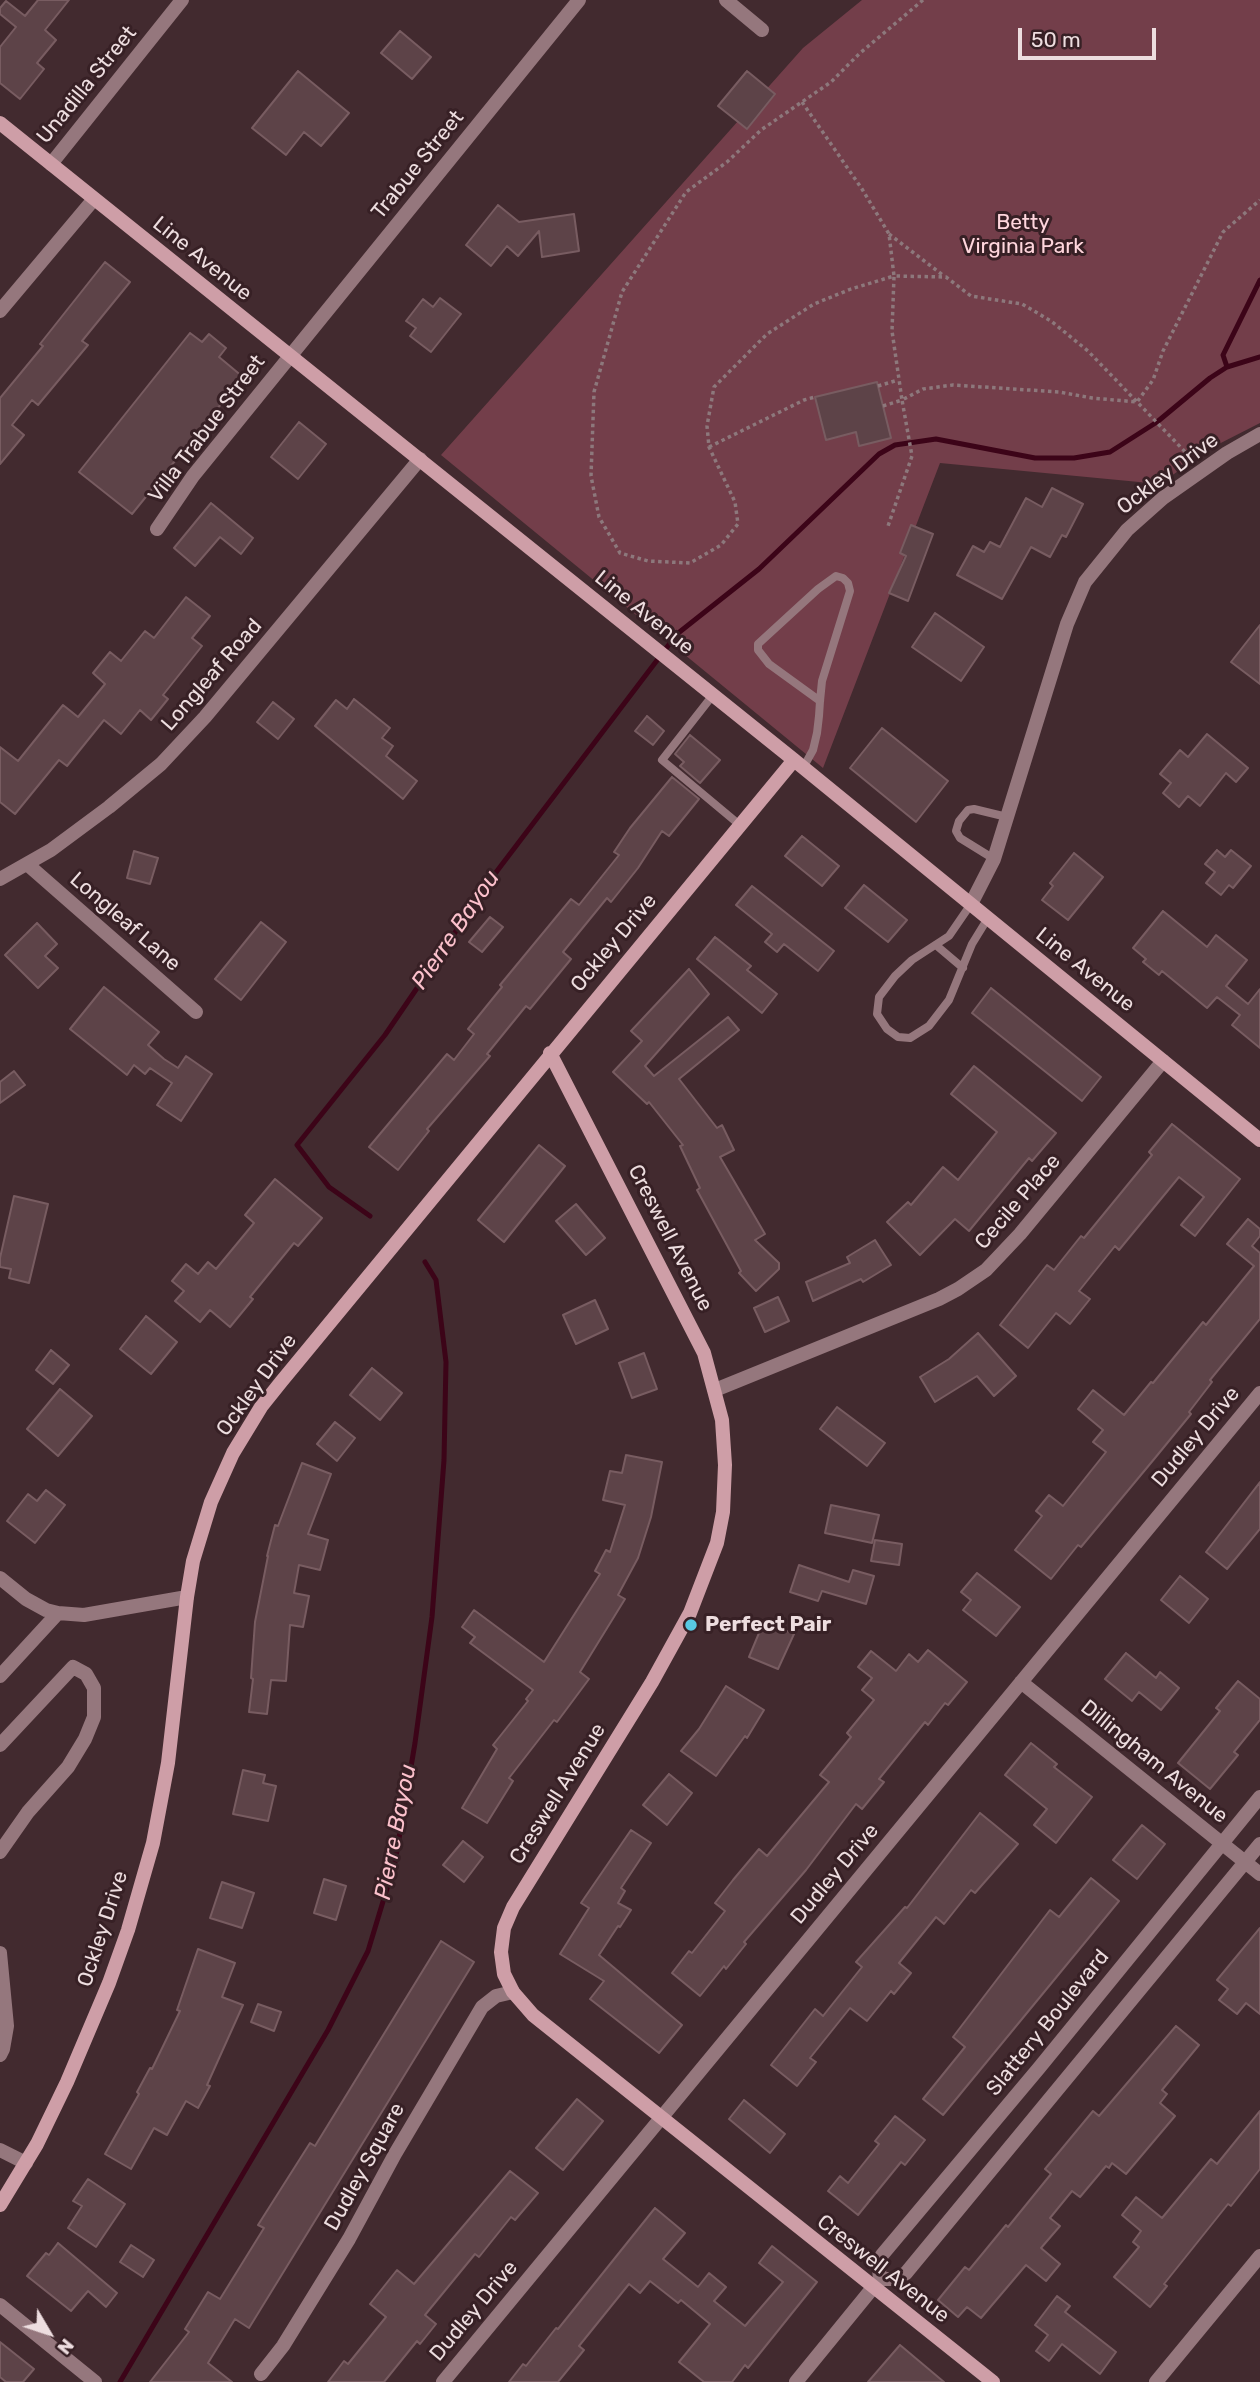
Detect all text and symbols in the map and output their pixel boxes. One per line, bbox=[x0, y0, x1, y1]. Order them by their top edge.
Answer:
scale bar bbox=[1022, 14, 1160, 58]
street label: Unadilla Street bbox=[32, 21, 142, 149]
text: 50 m bbox=[1031, 27, 1081, 52]
street label: Trabue Street bbox=[366, 106, 470, 224]
park label: Betty Virginia Park bbox=[962, 210, 1084, 260]
street label: Line Avenue bbox=[147, 211, 257, 307]
street label: Villa Trabue Street bbox=[143, 350, 271, 508]
street label: Ockley Drive bbox=[1112, 428, 1224, 520]
street label: Line Avenue bbox=[589, 565, 699, 661]
street label: Longleaf Road bbox=[156, 614, 268, 736]
water label: Pierre Bayou bbox=[406, 865, 506, 995]
street label: Longleaf Lane bbox=[65, 867, 185, 977]
street label: Ockley Drive bbox=[566, 889, 662, 997]
street label: Line Avenue bbox=[1030, 922, 1140, 1018]
street label: Cecile Place bbox=[970, 1149, 1066, 1255]
street label: Creswell Avenue bbox=[622, 1160, 718, 1316]
street label: Ockley Drive bbox=[211, 1329, 303, 1441]
street label: Dudley Drive bbox=[1147, 1382, 1245, 1492]
place label: Perfect Pair bbox=[705, 1612, 831, 1638]
marker: Perfect Pair bbox=[683, 1617, 699, 1633]
street label: Dillingham Avenue bbox=[1075, 1695, 1233, 1829]
street label: Creswell Avenue bbox=[505, 1719, 611, 1869]
water label: Pierre Bayou bbox=[369, 1762, 423, 1902]
street label: Dudley Drive bbox=[786, 1819, 884, 1929]
street label: Ockley Drive bbox=[72, 1868, 134, 1990]
street label: Slattery Boulevard bbox=[981, 1945, 1115, 2101]
street label: Dudley Square bbox=[320, 2099, 410, 2235]
street label: Creswell Avenue bbox=[812, 2209, 954, 2329]
street label: Dudley Drive bbox=[425, 2256, 523, 2366]
north arrow bbox=[14, 2298, 84, 2368]
text: N bbox=[52, 2334, 79, 2359]

